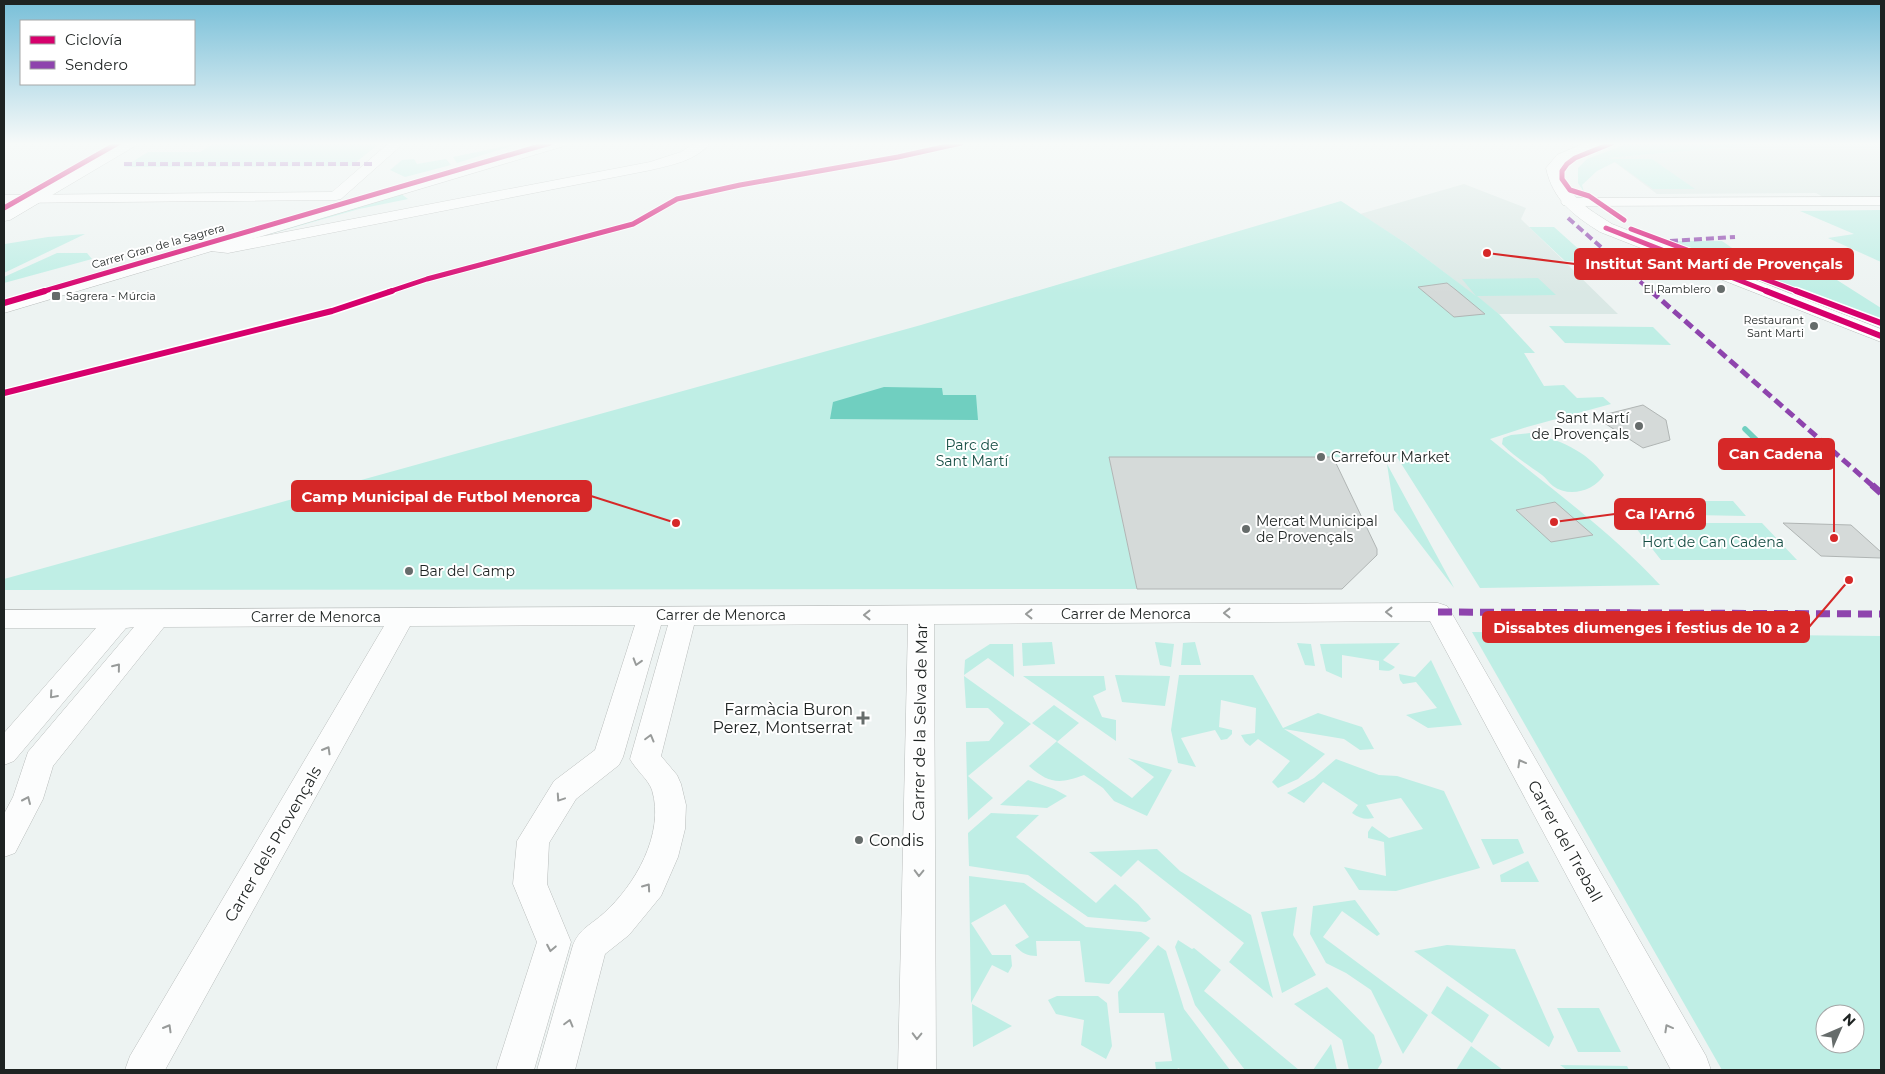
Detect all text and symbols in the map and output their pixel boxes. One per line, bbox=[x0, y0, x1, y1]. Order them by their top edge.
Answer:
legend bbox=[20, 20, 195, 85]
text: Ciclovía bbox=[65, 30, 122, 49]
text: Sendero bbox=[65, 55, 128, 74]
street label: Carrer Gran de la Sagrera bbox=[90, 220, 226, 272]
callout: Institut Sant Martí de Provençals bbox=[1575, 249, 1853, 279]
text: Institut Sant Martí de Provençals bbox=[1585, 254, 1843, 273]
place label: El Ramblero bbox=[1644, 282, 1711, 296]
marker: El Ramblero bbox=[1715, 283, 1727, 295]
place label: Sagrera - Múrcia bbox=[66, 289, 156, 303]
marker: Sagrera - Múrcia bbox=[50, 290, 62, 302]
place label: Restaurant Sant Marti bbox=[1744, 313, 1805, 340]
marker: Restaurant Sant Marti bbox=[1808, 320, 1820, 332]
place label: Sant Martí de Provençals bbox=[1532, 409, 1630, 443]
marker: Sant Martí de Provençals bbox=[1633, 420, 1645, 432]
park label: Parc de Sant Martí bbox=[936, 436, 1010, 470]
callout: Can Cadena bbox=[1719, 439, 1834, 469]
text: Can Cadena bbox=[1729, 444, 1823, 463]
place label: Carrefour Market bbox=[1331, 448, 1450, 466]
marker: Carrefour Market bbox=[1315, 451, 1327, 463]
callout: Camp Municipal de Futbol Menorca bbox=[292, 481, 591, 511]
text: Camp Municipal de Futbol Menorca bbox=[301, 487, 581, 506]
callout: Ca l'Arnó bbox=[1615, 499, 1705, 529]
text: Ca l'Arnó bbox=[1625, 504, 1695, 523]
place label: Mercat Municipal de Provençals bbox=[1256, 512, 1378, 546]
marker: Mercat Municipal de Provençals bbox=[1240, 523, 1252, 535]
park label: Hort de Can Cadena bbox=[1642, 533, 1784, 551]
place label: Bar del Camp bbox=[419, 562, 515, 580]
marker: Bar del Camp bbox=[403, 565, 415, 577]
street label: Carrer de Menorca bbox=[1061, 605, 1191, 623]
street label: Carrer de Menorca bbox=[656, 606, 786, 624]
one-way arrow bbox=[1385, 607, 1392, 617]
street label: Carrer de Menorca bbox=[251, 608, 381, 626]
one-way arrow bbox=[1222, 608, 1230, 618]
one-way arrow bbox=[1025, 609, 1032, 619]
one-way arrow bbox=[862, 610, 870, 620]
callout: Dissabtes diumenges i festius de 10 a 2 bbox=[1483, 612, 1809, 642]
text: Dissabtes diumenges i festius de 10 a 2 bbox=[1493, 618, 1799, 637]
street label: Carrer de la Selva de Mar bbox=[909, 623, 931, 821]
one-way arrow bbox=[633, 658, 643, 666]
one-way arrow bbox=[111, 664, 119, 673]
one-way arrow bbox=[50, 689, 59, 698]
place label: Farmàcia Buron Perez, Montserrat bbox=[712, 700, 854, 737]
marker: Farmàcia Buron Perez, Montserrat bbox=[857, 712, 869, 724]
one-way arrow bbox=[645, 734, 655, 743]
one-way arrow bbox=[320, 746, 330, 755]
one-way arrow bbox=[1518, 759, 1528, 768]
street label: Carrer dels Provençals bbox=[221, 763, 326, 925]
street label: Carrer del Treball bbox=[1524, 777, 1606, 905]
one-way arrow bbox=[557, 792, 566, 801]
one-way arrow bbox=[20, 796, 31, 805]
place label: Condis bbox=[869, 831, 924, 850]
marker: Condis bbox=[853, 834, 865, 846]
one-way arrow bbox=[914, 870, 924, 878]
one-way arrow bbox=[641, 883, 650, 893]
one-way arrow bbox=[546, 944, 557, 952]
north arrow bbox=[1815, 1004, 1865, 1054]
text: N bbox=[1839, 1009, 1860, 1030]
one-way arrow bbox=[563, 1019, 574, 1028]
one-way arrow bbox=[162, 1024, 172, 1033]
one-way arrow bbox=[1665, 1024, 1675, 1033]
one-way arrow bbox=[912, 1032, 922, 1040]

